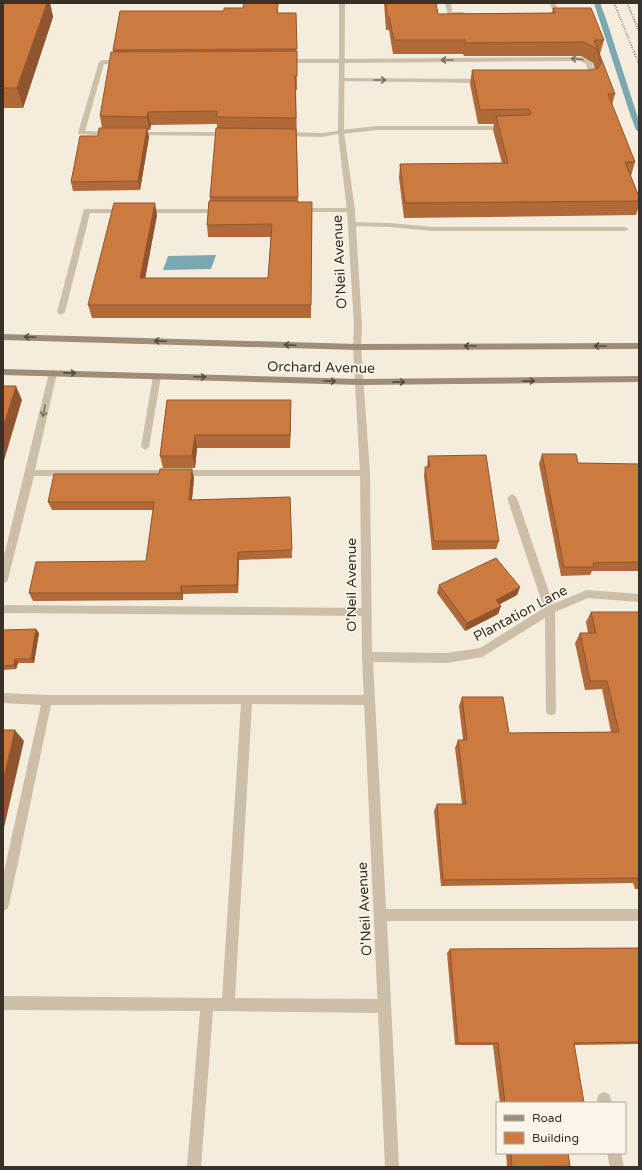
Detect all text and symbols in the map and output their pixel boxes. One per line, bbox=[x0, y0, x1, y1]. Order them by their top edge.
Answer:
one-way arrow bbox=[441, 56, 454, 64]
one-way arrow bbox=[571, 56, 584, 63]
one-way arrow bbox=[373, 76, 386, 84]
street label: O'Neil Avenue bbox=[329, 214, 350, 309]
one-way arrow bbox=[24, 334, 37, 341]
one-way arrow bbox=[154, 337, 167, 345]
one-way arrow bbox=[284, 341, 297, 349]
one-way arrow bbox=[464, 342, 477, 350]
one-way arrow bbox=[594, 342, 607, 350]
street label: Orchard Avenue bbox=[267, 358, 375, 377]
one-way arrow bbox=[63, 370, 76, 377]
one-way arrow bbox=[193, 373, 206, 381]
one-way arrow bbox=[323, 377, 336, 385]
one-way arrow bbox=[522, 377, 535, 384]
one-way arrow bbox=[392, 378, 405, 386]
one-way arrow bbox=[39, 404, 47, 417]
street label: O'Neil Avenue bbox=[343, 538, 360, 632]
street label: Plantation Lane bbox=[470, 581, 570, 645]
street label: O'Neil Avenue bbox=[354, 861, 375, 956]
legend bbox=[496, 1102, 626, 1154]
text: Road bbox=[532, 1111, 562, 1125]
text: Building bbox=[532, 1131, 579, 1145]

